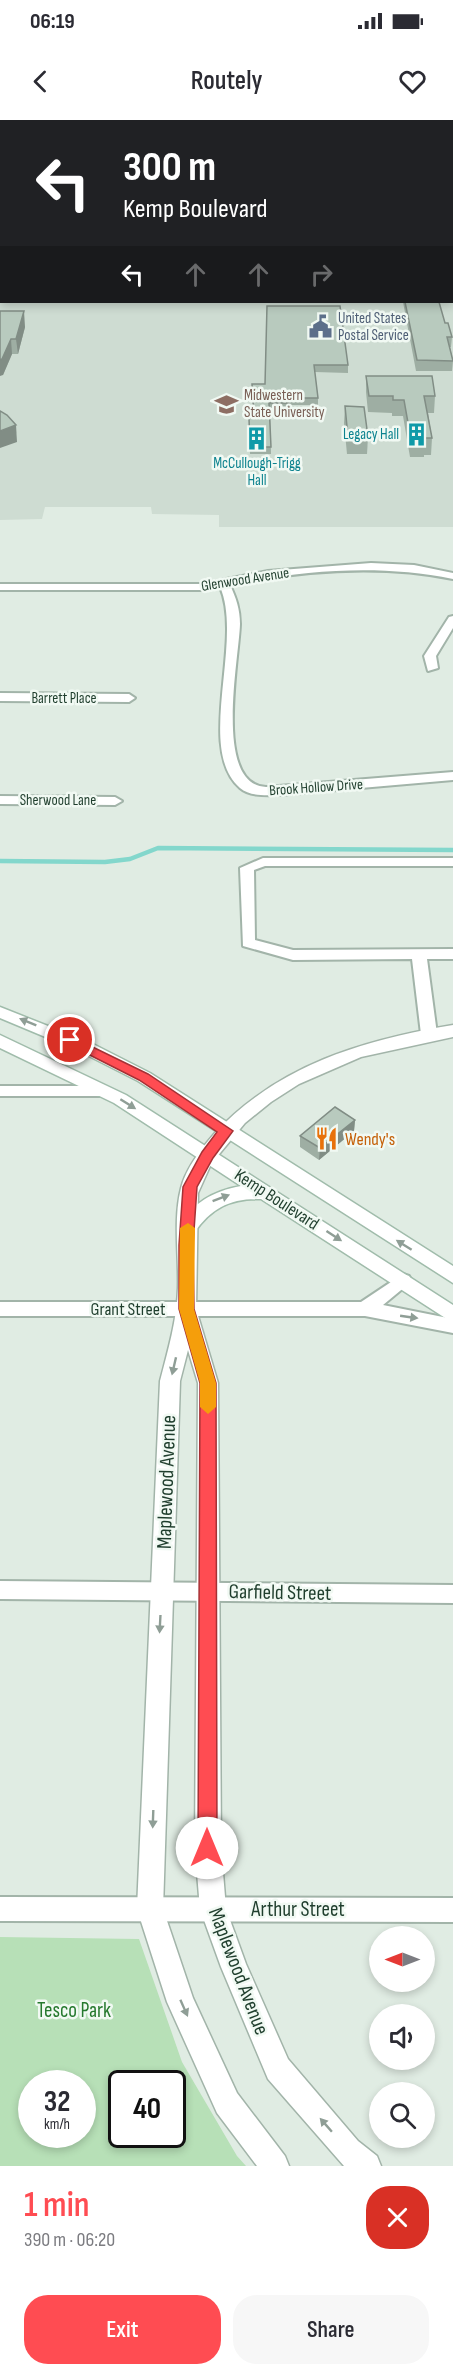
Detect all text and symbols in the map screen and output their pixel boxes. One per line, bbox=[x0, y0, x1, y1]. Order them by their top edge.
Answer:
text: 06:19 bbox=[30, 8, 75, 35]
icon: back bbox=[24, 65, 57, 98]
text: Routely bbox=[191, 65, 262, 97]
icon: heart bbox=[396, 65, 429, 98]
text: 300 m bbox=[123, 142, 216, 193]
icon: left bbox=[24, 144, 102, 222]
text: Kemp Boulevard bbox=[123, 193, 268, 225]
icon: left bbox=[116, 258, 149, 291]
icon: ahead bbox=[179, 258, 212, 291]
icon: ahead bbox=[242, 258, 275, 291]
icon: right bbox=[305, 258, 338, 291]
place label: United States Postal Service bbox=[338, 309, 409, 345]
public building icon: United States Postal Service bbox=[307, 314, 333, 340]
place label: Midwestern State University bbox=[244, 386, 325, 422]
school or university icon: Midwestern State University bbox=[213, 391, 239, 417]
building icon: Legacy Hall bbox=[404, 421, 430, 447]
place label: Legacy Hall bbox=[343, 425, 399, 444]
building icon: McCullough-Trigg Hall bbox=[244, 426, 270, 452]
place label: McCullough-Trigg Hall bbox=[213, 454, 301, 490]
street label: Glenwood Avenue bbox=[200, 563, 290, 596]
street label: Barrett Place bbox=[31, 689, 97, 708]
street label: Brook Hollow Drive bbox=[269, 775, 364, 800]
street label: Sherwood Lane bbox=[20, 791, 96, 810]
pin bbox=[44, 1014, 95, 1065]
one-way arrow bbox=[19, 1017, 37, 1026]
icon: arrive bbox=[53, 1023, 86, 1056]
one-way arrow bbox=[120, 1099, 136, 1110]
restaurant icon: Wendy's bbox=[314, 1126, 340, 1152]
place label: Wendy's bbox=[345, 1129, 395, 1150]
street label: Kemp Boulevard bbox=[231, 1164, 323, 1234]
one-way arrow bbox=[212, 1192, 230, 1202]
one-way arrow bbox=[326, 1230, 342, 1241]
one-way arrow bbox=[396, 1240, 412, 1251]
street label: Grant Street bbox=[91, 1299, 166, 1320]
one-way arrow bbox=[399, 1312, 418, 1321]
one-way arrow bbox=[168, 1357, 178, 1376]
street label: Maplewood Avenue bbox=[152, 1415, 181, 1549]
street label: Garfield Street bbox=[228, 1579, 332, 1606]
one-way arrow bbox=[156, 1614, 165, 1633]
one-way arrow bbox=[148, 1809, 158, 1828]
position arrow bbox=[175, 1816, 239, 1880]
street label: Arthur Street bbox=[250, 1897, 345, 1922]
street label: Maplewood Avenue bbox=[203, 1904, 274, 2038]
north arrow bbox=[369, 1926, 435, 1992]
map controls bbox=[369, 1926, 435, 2148]
park label: Tesco Park bbox=[37, 1998, 111, 2023]
one-way arrow bbox=[179, 1999, 189, 2017]
button: sound bbox=[369, 2004, 435, 2070]
speed limit sign: 40 bbox=[108, 2070, 186, 2148]
button: search bbox=[369, 2082, 435, 2148]
text: 32 bbox=[44, 2084, 70, 2120]
text: km/h bbox=[44, 2115, 70, 2134]
one-way arrow bbox=[320, 2118, 333, 2133]
text: 1 min bbox=[24, 2184, 89, 2227]
button: close bbox=[366, 2186, 429, 2249]
text: 390 m · 06:20 bbox=[24, 2228, 115, 2252]
button: Exit bbox=[24, 2295, 221, 2364]
button: Share bbox=[233, 2295, 429, 2364]

